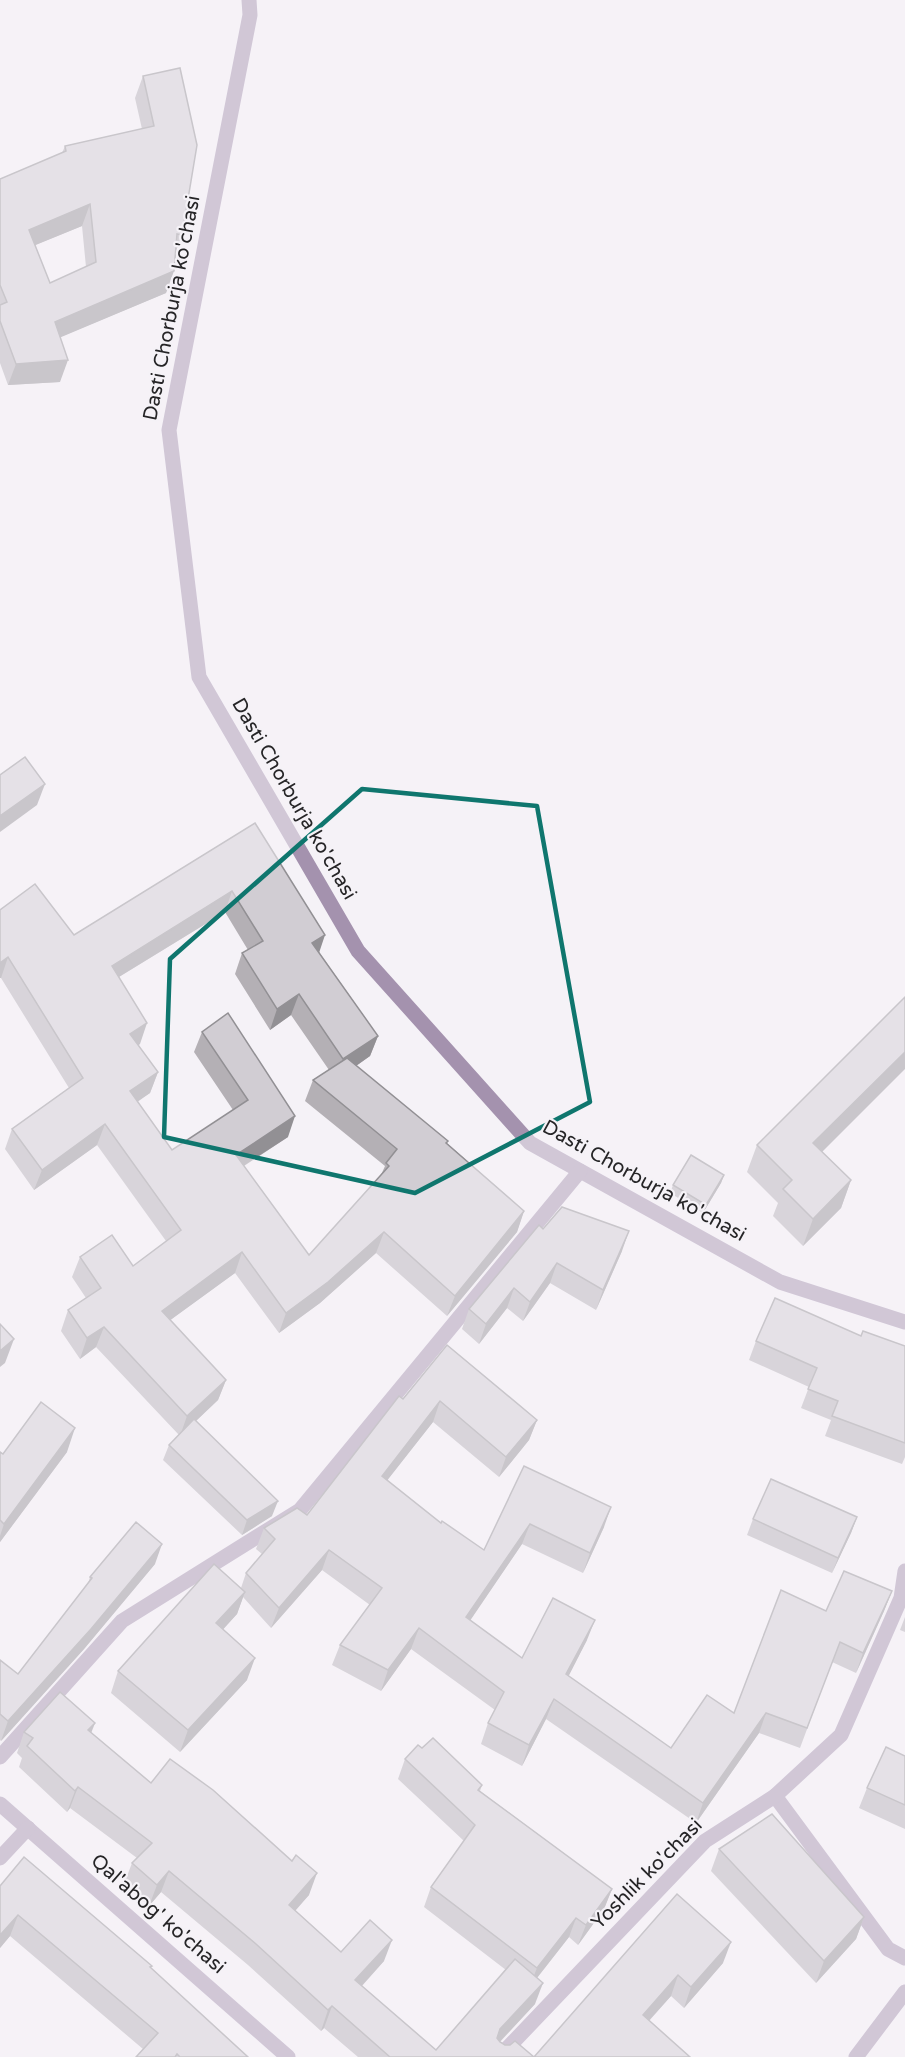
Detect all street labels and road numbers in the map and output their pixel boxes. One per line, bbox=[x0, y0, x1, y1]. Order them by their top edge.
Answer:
street label: Dasti Chorburja ko'chasi bbox=[138, 193, 206, 423]
street label: Dasti Chorburja ko'chasi bbox=[226, 694, 362, 904]
street label: Dasti Chorburja ko'chasi bbox=[538, 1115, 750, 1247]
street label: Yoshlik ko'chasi bbox=[587, 1814, 707, 1934]
street label: Qal'abog' ko'chasi bbox=[86, 1849, 230, 1979]

